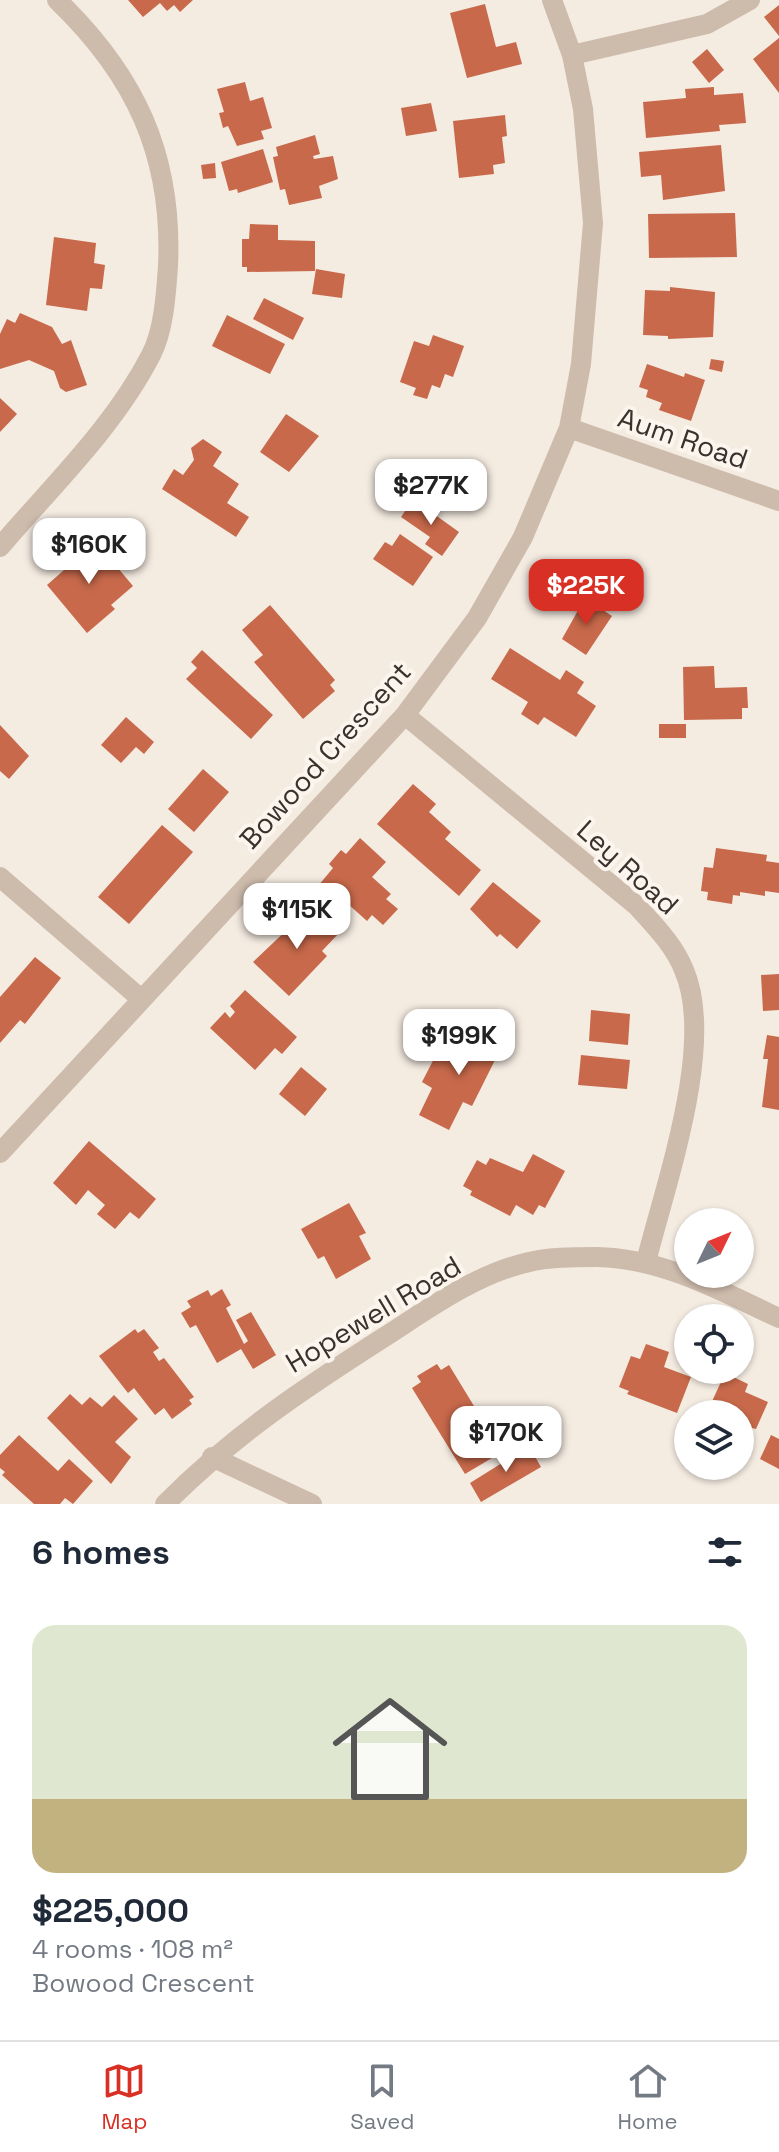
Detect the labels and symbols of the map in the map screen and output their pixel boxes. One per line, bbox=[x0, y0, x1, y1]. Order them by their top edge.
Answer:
street label: Aum Road bbox=[613, 399, 753, 477]
pin: $277K bbox=[375, 459, 487, 527]
pin: $160K bbox=[33, 518, 145, 586]
pin: $225K bbox=[530, 559, 642, 627]
street label: Bowood Crescent bbox=[231, 654, 419, 856]
street label: Ley Road bbox=[570, 812, 686, 922]
pin: $115K bbox=[241, 883, 353, 951]
pin: $199K bbox=[403, 1009, 515, 1077]
north arrow bbox=[674, 1208, 754, 1288]
street label: Hopewell Road bbox=[279, 1247, 467, 1381]
pin: $170K bbox=[450, 1406, 562, 1474]

